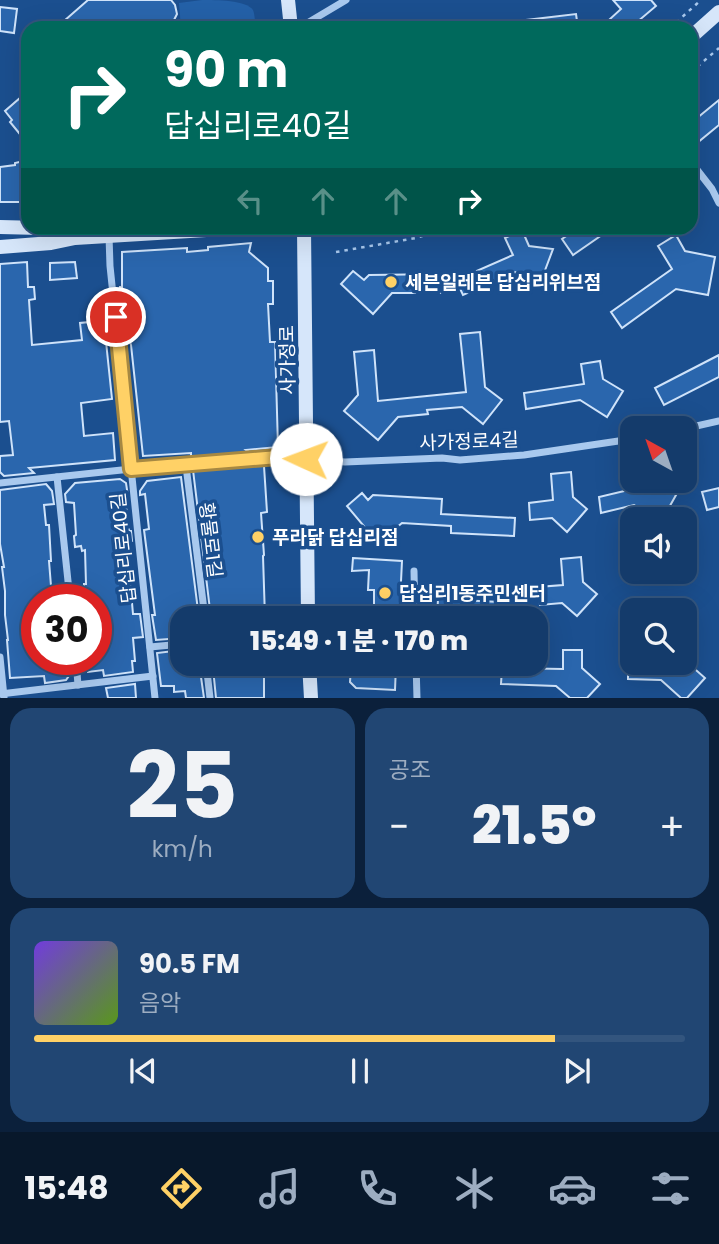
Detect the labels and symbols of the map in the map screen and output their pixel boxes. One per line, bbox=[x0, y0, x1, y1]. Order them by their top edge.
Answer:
place label: 세븐일레븐 답십리위브점 bbox=[405, 269, 601, 296]
marker: 세븐일레븐 답십리위브점 bbox=[383, 274, 399, 290]
pin bbox=[86, 287, 146, 347]
street label: 사가정로 bbox=[273, 325, 302, 395]
north arrow bbox=[620, 416, 696, 494]
position arrow bbox=[269, 422, 343, 496]
street label: 사가정로4길 bbox=[419, 426, 519, 457]
street label: 답십리로40길 bbox=[104, 491, 143, 605]
street label: 황물로1길 bbox=[192, 501, 229, 579]
place label: 푸라닭 답십리점 bbox=[272, 524, 398, 551]
marker: 푸라닭 답십리점 bbox=[250, 529, 266, 545]
place label: 답십리1동주민센터 bbox=[399, 580, 546, 607]
speed limit sign: 30 bbox=[21, 584, 112, 675]
marker: 답십리1동주민센터 bbox=[377, 585, 393, 601]

